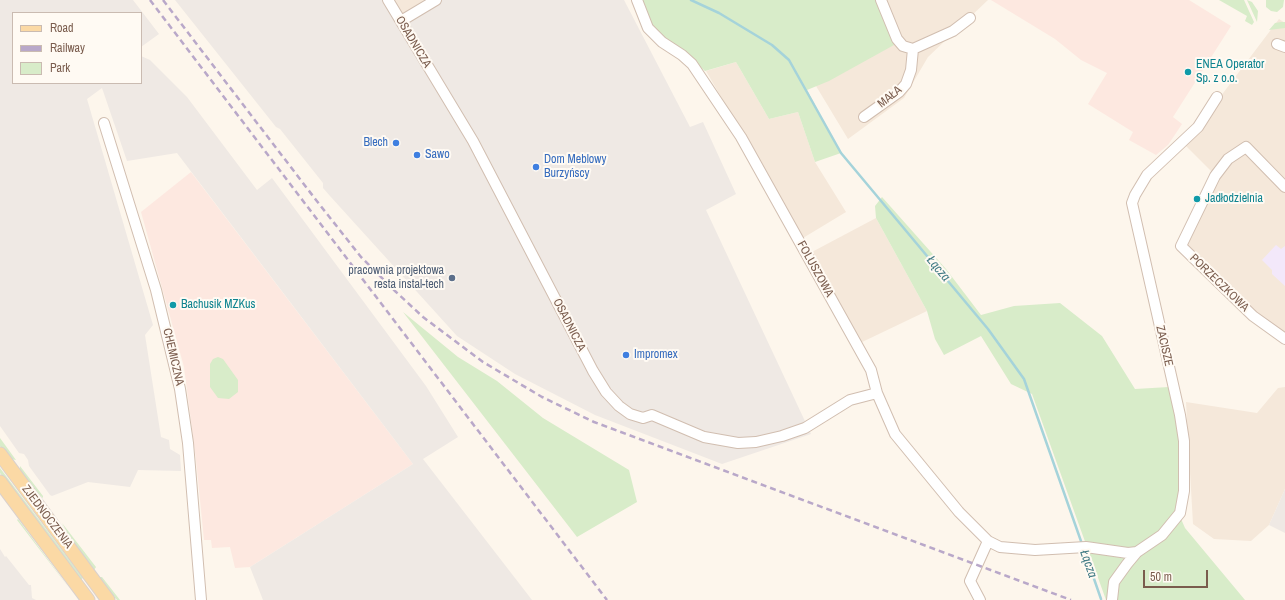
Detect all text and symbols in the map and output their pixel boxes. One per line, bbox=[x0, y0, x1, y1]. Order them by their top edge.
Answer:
legend bbox=[12, 12, 142, 84]
street label: OSADNICZA bbox=[392, 14, 434, 70]
text: Road bbox=[50, 20, 74, 36]
text: Railway bbox=[50, 40, 85, 56]
place label: ENEA Operator Sp. z o.o. bbox=[1196, 58, 1264, 86]
text: Park bbox=[50, 60, 70, 76]
marker: ENEA Operator Sp. z o.o. bbox=[1183, 67, 1193, 77]
street label: MAŁA bbox=[875, 83, 905, 111]
place label: Blech bbox=[363, 136, 388, 150]
marker: Blech bbox=[391, 138, 401, 148]
place label: Sawo bbox=[425, 148, 450, 162]
marker: Sawo bbox=[412, 150, 422, 160]
place label: Dom Meblowy Burzyńscy bbox=[544, 153, 606, 181]
marker: Dom Meblowy Burzyńscy bbox=[531, 162, 541, 172]
place label: Jadłodzielnia bbox=[1205, 192, 1263, 206]
marker: Jadłodzielnia bbox=[1192, 194, 1202, 204]
street label: FOLUSZOWA bbox=[794, 238, 836, 300]
street label: PORZECZKOWA bbox=[1186, 251, 1252, 315]
water label: Łącza bbox=[923, 253, 953, 285]
place label: pracownia projektowa resta instal-tech bbox=[348, 264, 444, 292]
marker: pracownia projektowa resta instal-tech bbox=[447, 273, 457, 283]
street label: OSADNICZA bbox=[550, 296, 588, 354]
place label: Bachusik MZKus bbox=[181, 298, 255, 312]
marker: Bachusik MZKus bbox=[168, 300, 178, 310]
street label: ZACISZE bbox=[1152, 324, 1176, 368]
street label: CHEMICZNA bbox=[159, 327, 187, 387]
place label: Impromex bbox=[634, 348, 678, 362]
marker: Impromex bbox=[621, 350, 631, 360]
street label: ZJEDNOCZENIA bbox=[19, 483, 75, 551]
water label: Łącza bbox=[1076, 548, 1100, 580]
scale bar bbox=[1145, 562, 1210, 588]
text: 50 m bbox=[1150, 569, 1172, 585]

